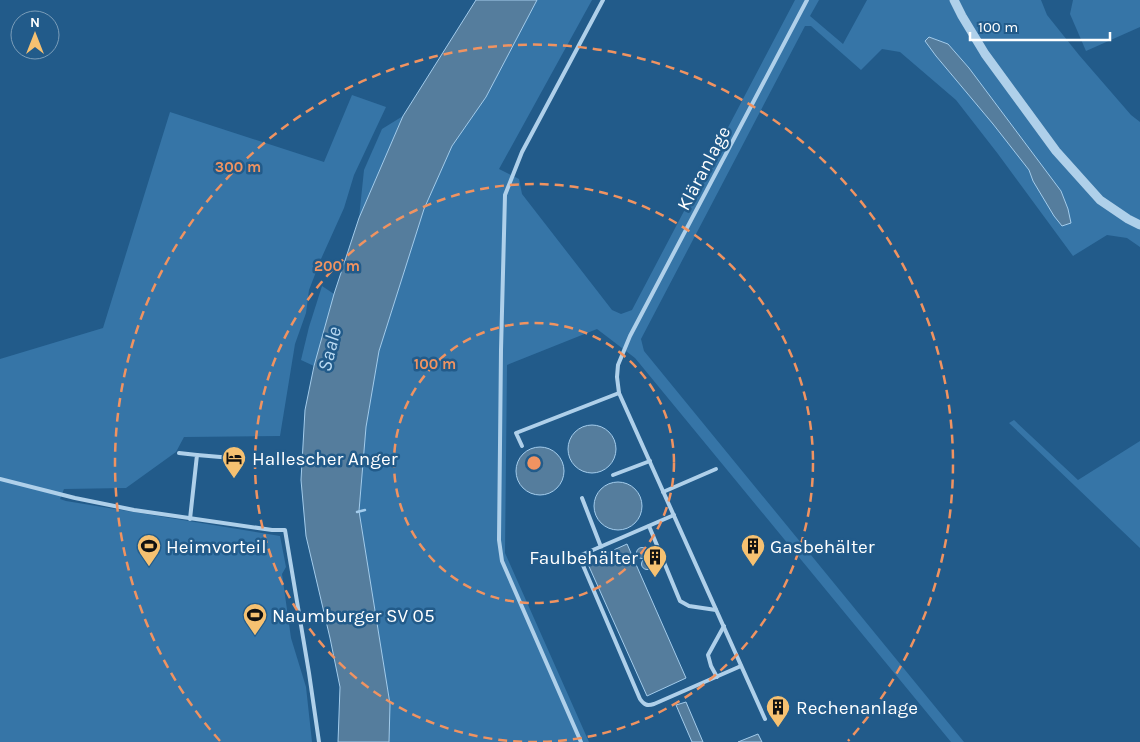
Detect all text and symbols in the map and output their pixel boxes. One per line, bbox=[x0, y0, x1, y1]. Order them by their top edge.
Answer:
north arrow bbox=[10, 10, 60, 60]
scale bar bbox=[970, 10, 1110, 42]
text: N bbox=[30, 14, 40, 31]
text: 100 m bbox=[978, 18, 1018, 36]
street label: Kläranlage bbox=[672, 123, 735, 214]
text: 300 m bbox=[215, 158, 261, 176]
text: 200 m bbox=[314, 257, 360, 275]
water label: Saale bbox=[313, 324, 346, 374]
text: 100 m bbox=[414, 355, 456, 373]
hotel icon: Hallescher Anger bbox=[221, 445, 247, 479]
place label: Hallescher Anger bbox=[252, 448, 398, 470]
centre of rings bbox=[525, 454, 543, 472]
sports icon: Heimvorteil bbox=[136, 533, 162, 567]
building icon: Gasbehälter bbox=[740, 533, 766, 567]
place label: Heimvorteil bbox=[166, 536, 267, 558]
place label: Gasbehälter bbox=[770, 536, 875, 558]
building icon: Faulbehälter bbox=[642, 544, 668, 578]
place label: Faulbehälter bbox=[529, 547, 638, 569]
sports icon: Naumburger SV 05 bbox=[242, 602, 268, 636]
place label: Naumburger SV 05 bbox=[272, 605, 435, 627]
building icon: Rechenanlage bbox=[765, 694, 791, 728]
place label: Rechenanlage bbox=[796, 697, 918, 719]

